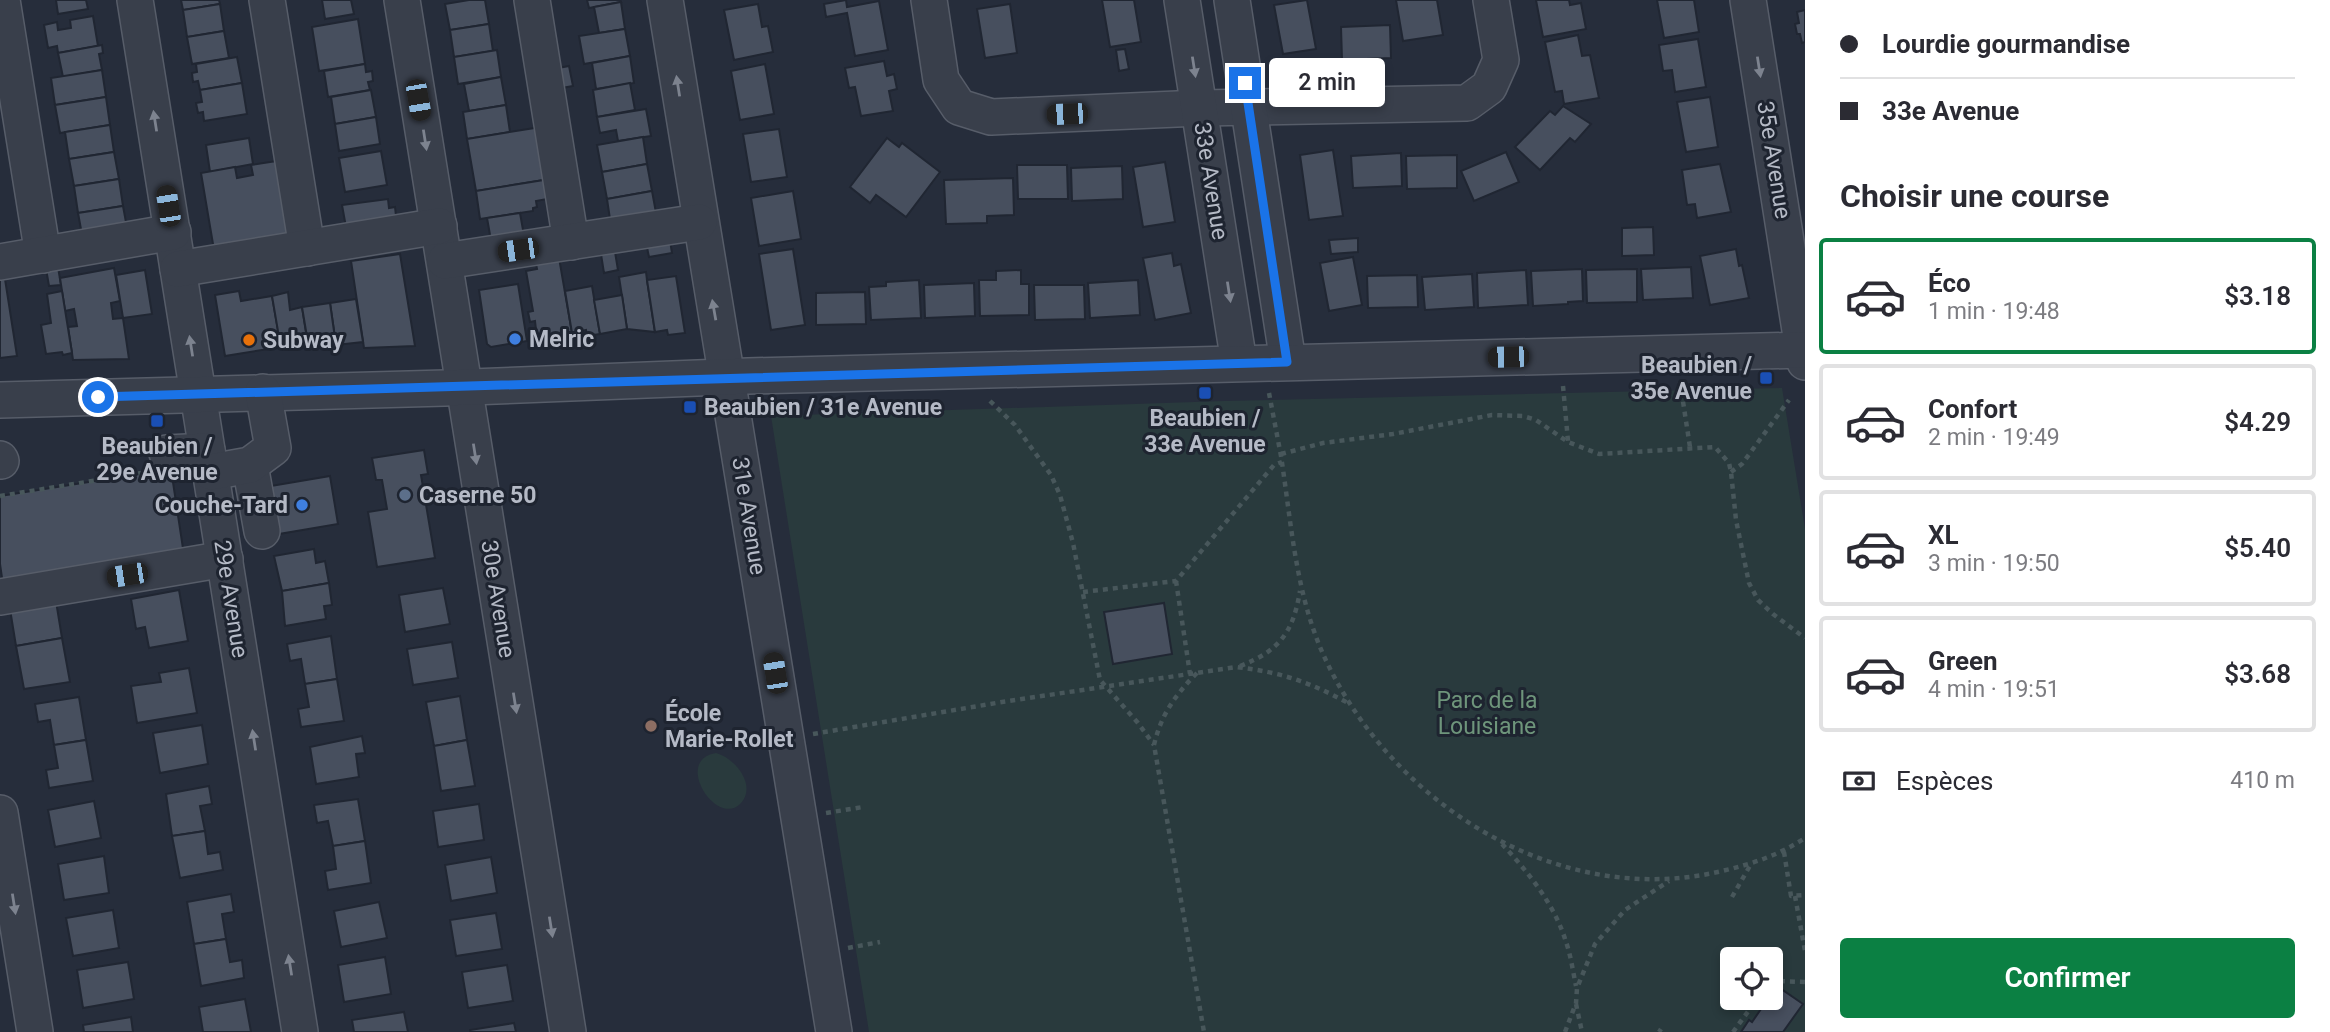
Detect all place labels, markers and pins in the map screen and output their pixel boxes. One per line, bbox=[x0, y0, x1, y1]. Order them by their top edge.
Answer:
place label: Melric bbox=[529, 326, 594, 353]
place label: Subway bbox=[263, 327, 344, 354]
marker: Melric bbox=[507, 331, 523, 347]
marker: Subway bbox=[241, 332, 257, 348]
place label: Beaubien / 35e Avenue bbox=[1630, 352, 1752, 405]
marker: Beaubien / 35e Avenue bbox=[1758, 370, 1774, 386]
marker: Beaubien / 33e Avenue bbox=[1197, 385, 1213, 401]
place label: Beaubien / 31e Avenue bbox=[704, 394, 942, 421]
marker: Beaubien / 31e Avenue bbox=[682, 399, 698, 415]
place label: Beaubien / 33e Avenue bbox=[1144, 405, 1266, 458]
marker: Beaubien / 29e Avenue bbox=[149, 413, 165, 429]
place label: Beaubien / 29e Avenue bbox=[96, 433, 218, 486]
place label: Caserne 50 bbox=[419, 482, 536, 509]
marker: Caserne 50 bbox=[397, 487, 413, 503]
place label: Couche-Tard bbox=[155, 492, 288, 519]
marker: Couche-Tard bbox=[294, 497, 310, 513]
place label: École Marie-Rollet bbox=[665, 699, 794, 753]
marker: École Marie-Rollet bbox=[643, 718, 659, 734]

